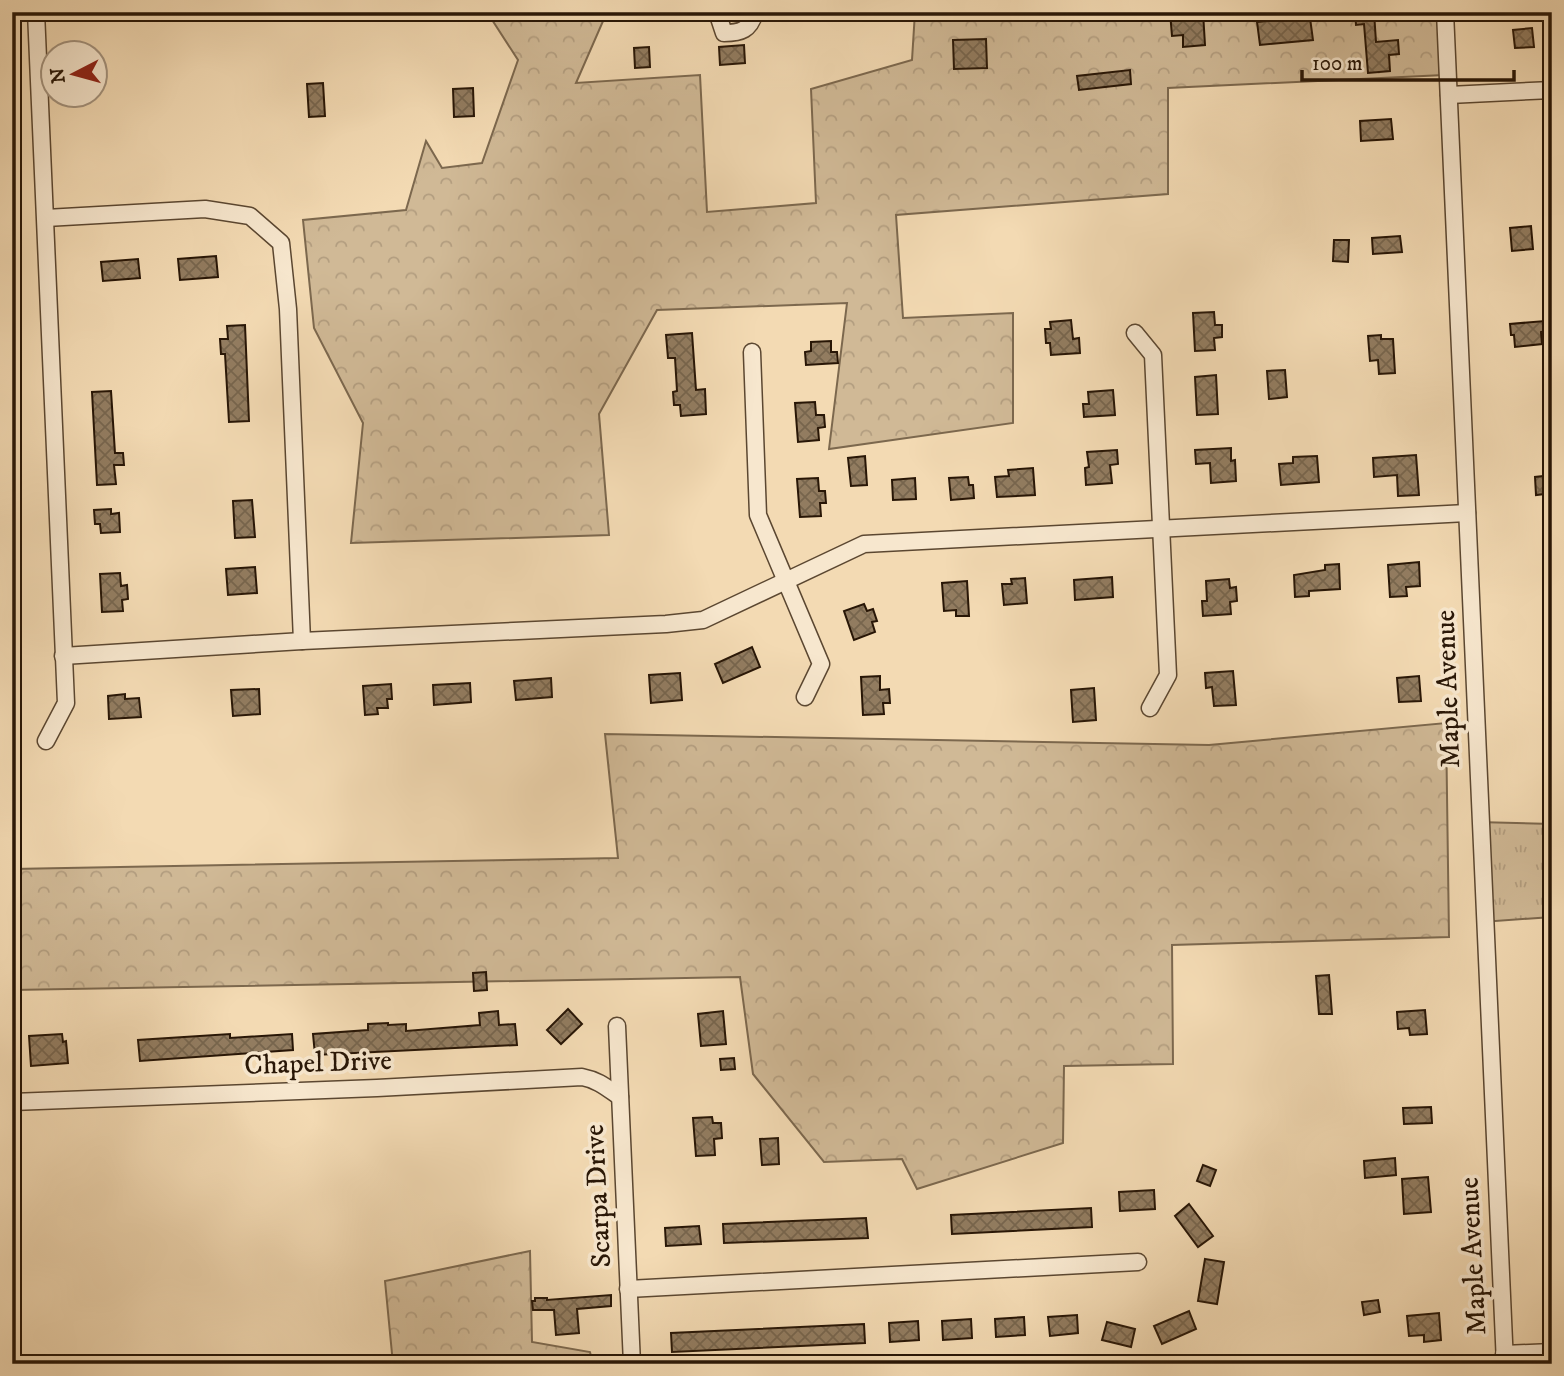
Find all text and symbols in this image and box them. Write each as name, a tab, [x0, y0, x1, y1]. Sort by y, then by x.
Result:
north arrow	[38, 38, 108, 108]
scale bar	[1302, 38, 1513, 82]
text: 100 m	[1312, 51, 1363, 77]
text: N	[46, 66, 71, 85]
street label: Maple Avenue	[1428, 609, 1468, 769]
street label: Chapel Drive	[244, 1043, 392, 1083]
street label: Scarpa Drive	[577, 1124, 619, 1268]
street label: Maple Avenue	[1451, 1176, 1495, 1336]

